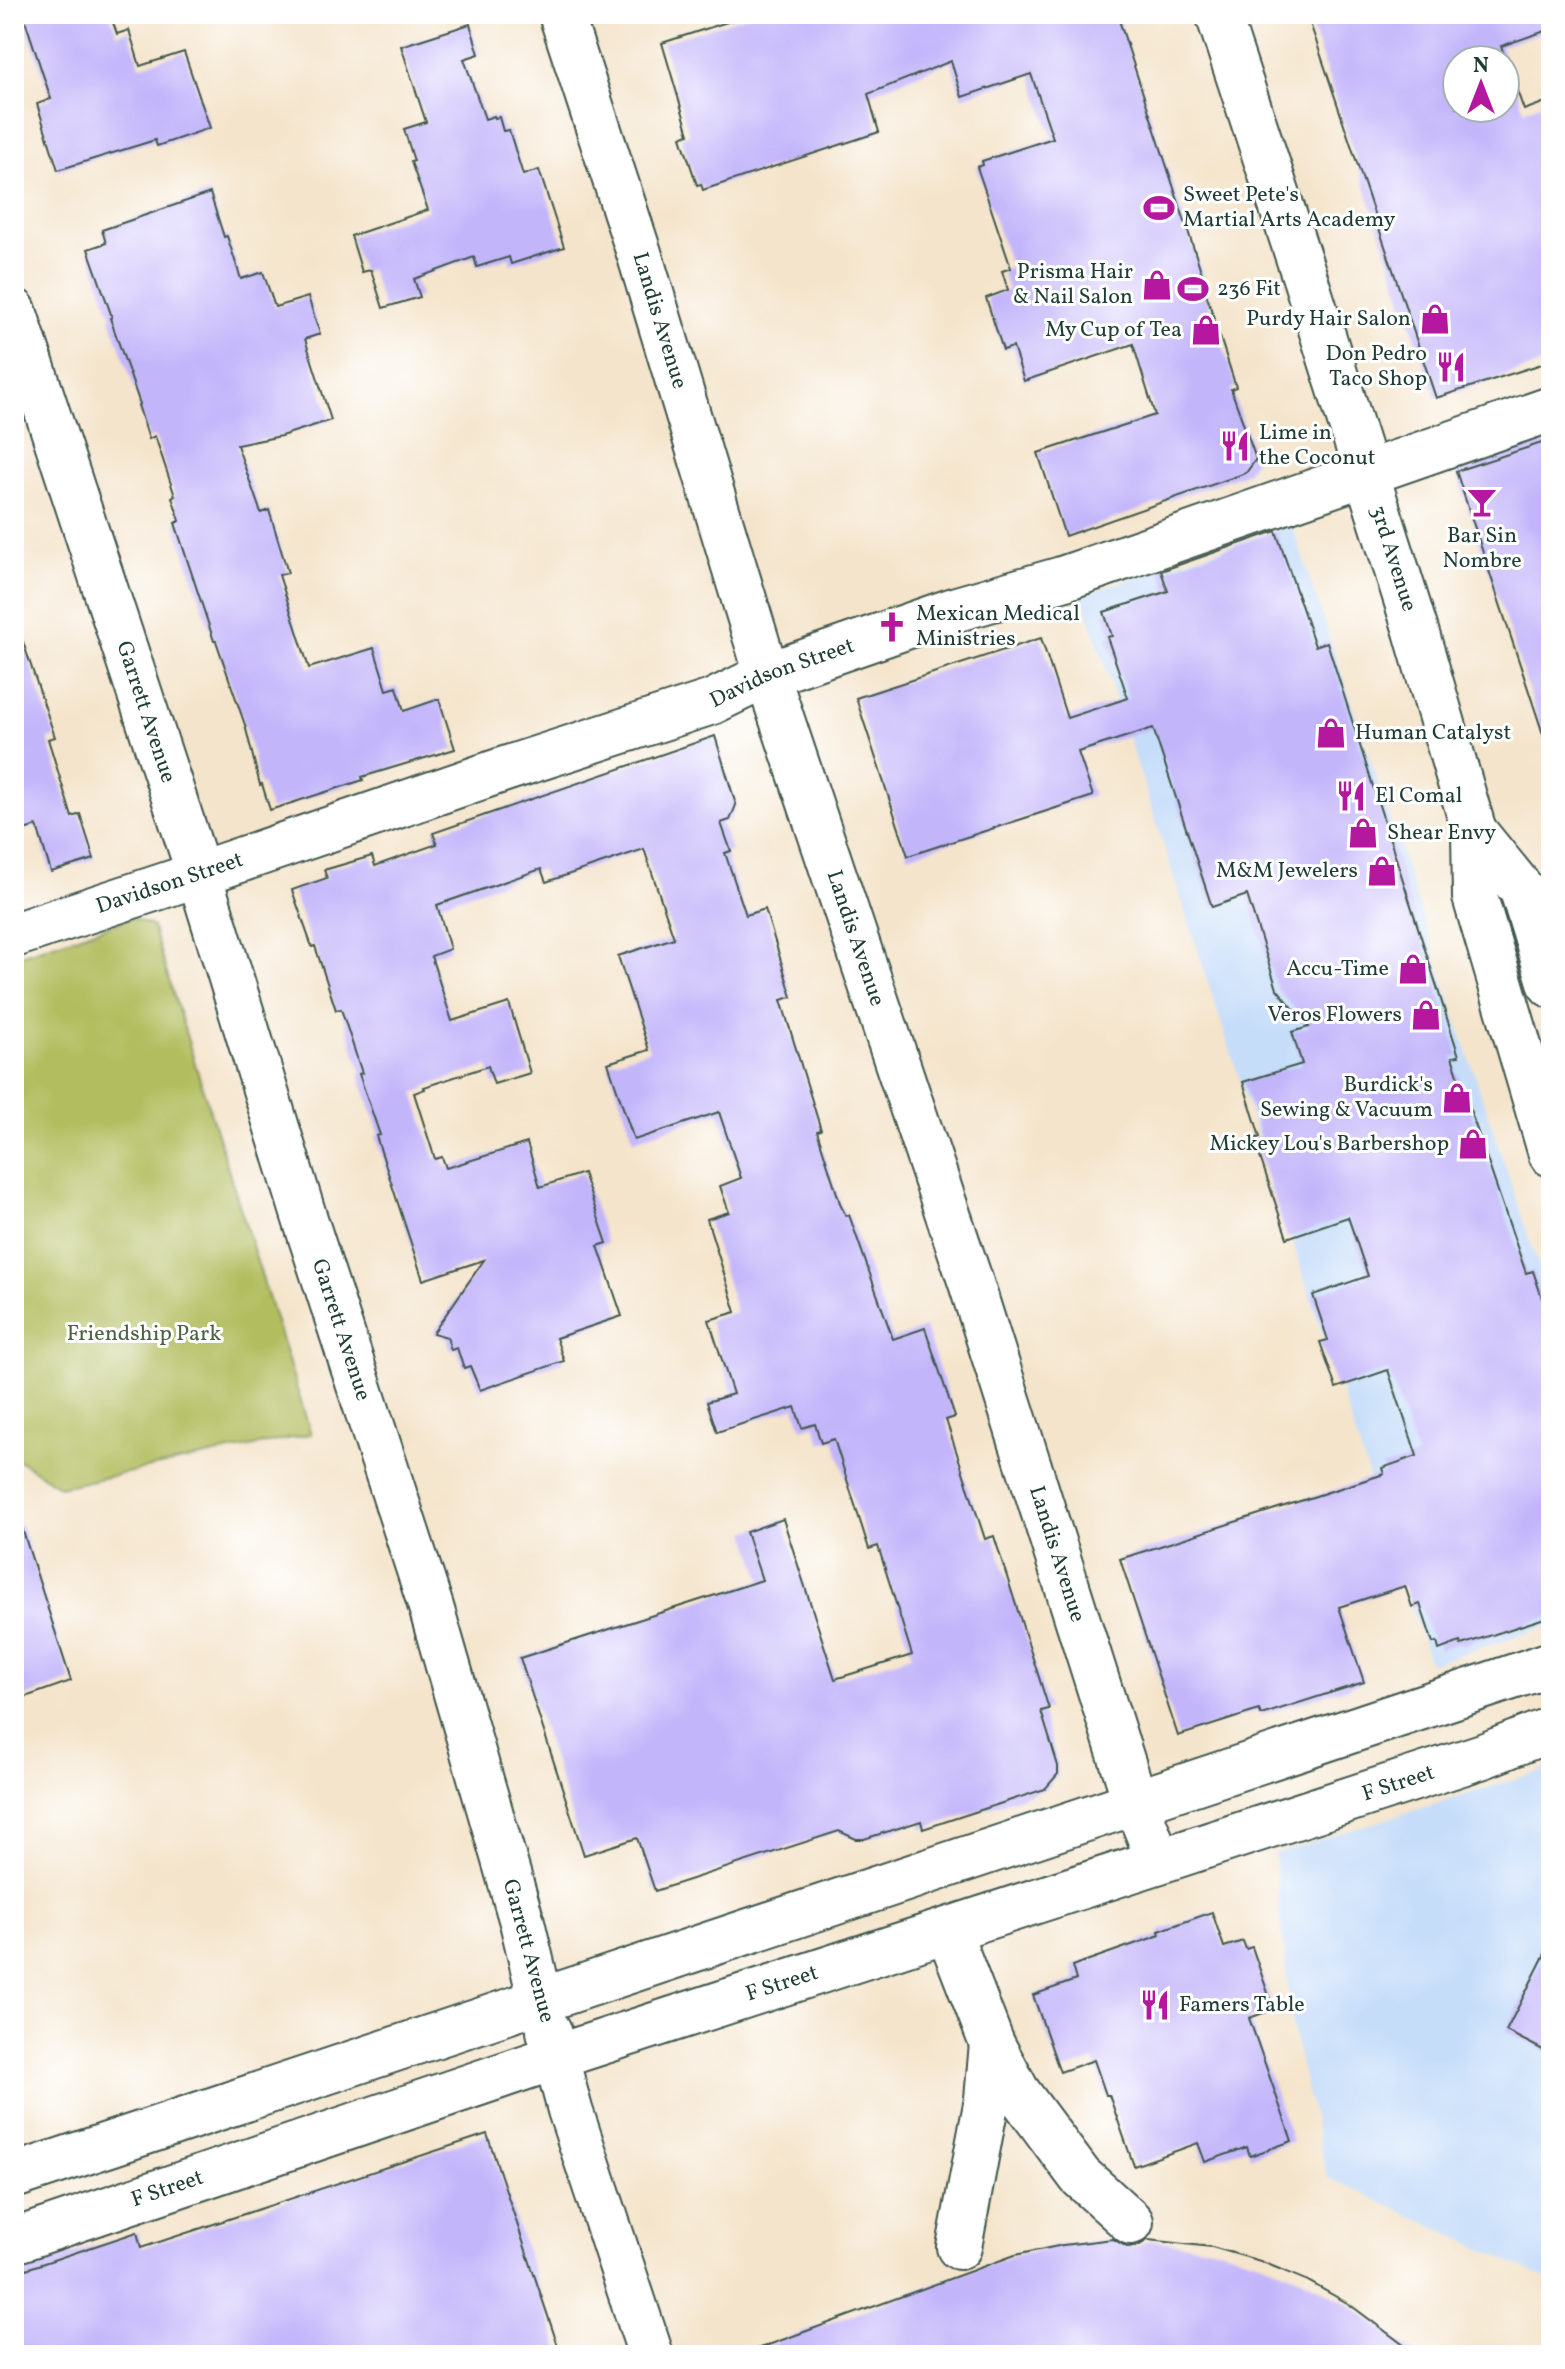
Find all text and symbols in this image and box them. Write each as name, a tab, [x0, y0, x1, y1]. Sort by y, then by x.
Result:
north arrow	[1441, 44, 1521, 124]
text: N	[1473, 51, 1489, 82]
place label: Sweet Pete's Martial Arts Academy	[1183, 180, 1395, 236]
sports icon: Sweet Pete's Martial Arts Academy	[1142, 191, 1176, 225]
street label: Landis Avenue	[624, 248, 695, 393]
place label: Prisma Hair & Nail Salon	[1013, 257, 1133, 313]
shop icon: Prisma Hair & Nail Salon	[1140, 268, 1174, 302]
sports icon: 236 Fit	[1176, 272, 1210, 306]
place label: 236 Fit	[1217, 274, 1281, 305]
shop icon: Purdy Hair Salon	[1418, 302, 1452, 336]
place label: Purdy Hair Salon	[1246, 304, 1411, 335]
shop icon: My Cup of Tea	[1189, 313, 1223, 347]
place label: My Cup of Tea	[1045, 315, 1182, 346]
place label: Don Pedro Taco Shop	[1326, 339, 1427, 395]
restaurant icon: Don Pedro Taco Shop	[1434, 350, 1468, 384]
place label: Lime in the Coconut	[1259, 418, 1376, 474]
restaurant icon: Lime in the Coconut	[1218, 429, 1252, 463]
bar icon: Bar Sin Nombre	[1465, 485, 1499, 519]
street label: 3rd Avenue	[1362, 502, 1424, 615]
place label: Bar Sin Nombre	[1442, 521, 1522, 577]
place label: Mexican Medical Ministries	[916, 599, 1080, 655]
church icon: Mexican Medical Ministries	[875, 610, 909, 644]
street label: Davidson Street	[705, 630, 859, 716]
street label: Garrett Avenue	[108, 637, 184, 787]
shop icon: Human Catalyst	[1314, 716, 1348, 750]
place label: Human Catalyst	[1355, 718, 1512, 749]
restaurant icon: El Comal	[1334, 779, 1368, 813]
place label: El Comal	[1375, 781, 1462, 812]
shop icon: Shear Envy	[1346, 816, 1380, 850]
place label: Shear Envy	[1387, 818, 1496, 849]
street label: Davidson Street	[92, 844, 248, 922]
shop icon: M&M Jewelers	[1365, 854, 1399, 888]
place label: M&M Jewelers	[1216, 856, 1358, 887]
street label: Landis Avenue	[818, 866, 892, 1010]
shop icon: Accu-Time	[1396, 952, 1430, 986]
place label: Accu-Time	[1286, 954, 1389, 985]
shop icon: Veros Flowers	[1409, 998, 1443, 1032]
place label: Veros Flowers	[1268, 1000, 1402, 1031]
place label: Burdick's Sewing & Vacuum	[1260, 1070, 1433, 1126]
shop icon: Burdick's Sewing & Vacuum	[1440, 1081, 1474, 1115]
shop icon: Mickey Lou's Barbershop	[1456, 1127, 1490, 1161]
place label: Mickey Lou's Barbershop	[1209, 1129, 1449, 1160]
street label: Garrett Avenue	[303, 1255, 378, 1405]
park label: Friendship Park	[67, 1319, 221, 1350]
street label: Landis Avenue	[1021, 1482, 1093, 1626]
street label: F Street	[1358, 1757, 1439, 1810]
street label: Garrett Avenue	[494, 1876, 562, 2026]
street label: F Street	[742, 1957, 822, 2010]
restaurant icon: Famers Table	[1138, 1988, 1172, 2022]
place label: Famers Table	[1179, 1990, 1305, 2021]
street label: F Street	[127, 2162, 208, 2216]

